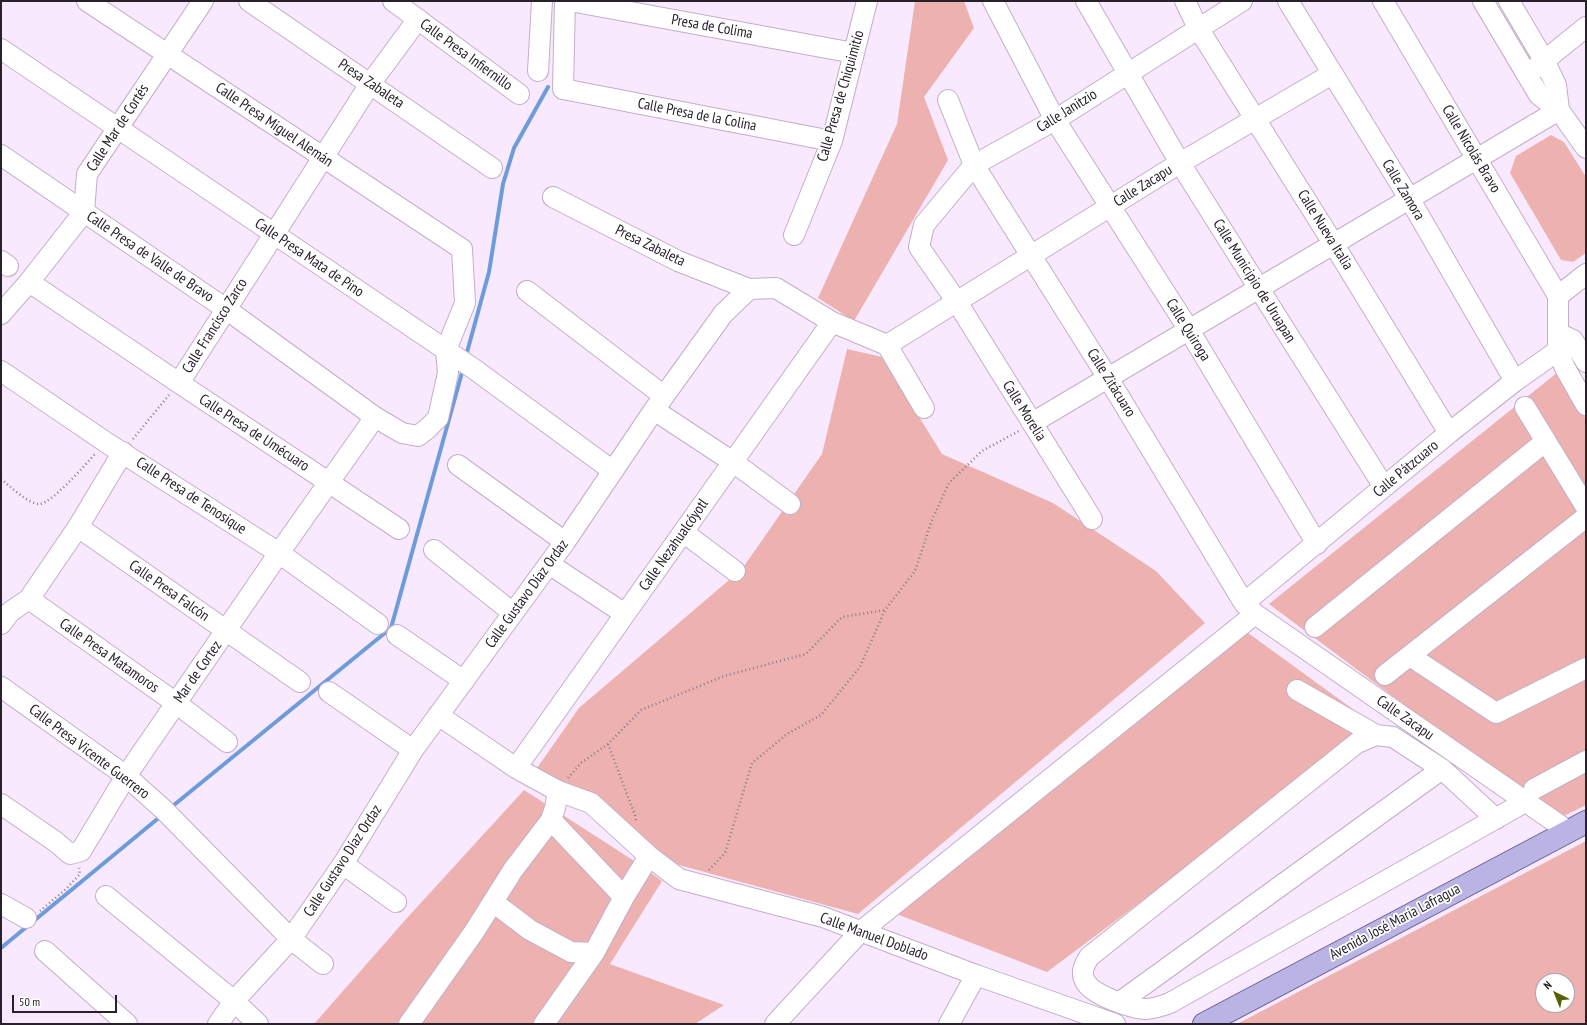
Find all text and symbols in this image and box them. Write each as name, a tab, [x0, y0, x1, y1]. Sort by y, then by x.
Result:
street label: Presa de Colima	[670, 11, 754, 43]
street label: Calle Presa Infiernillo	[416, 15, 516, 95]
street label: Calle Presa de Chiquimitío	[814, 28, 868, 164]
street label: Presa Zabaleta	[335, 55, 407, 113]
street label: Calle Presa Miguel Alemán	[212, 79, 336, 171]
street label: Calle Mar de Cortés	[83, 81, 153, 175]
street label: Calle Janitzio	[1034, 85, 1100, 137]
street label: Calle Presa de la Colina	[636, 95, 758, 135]
street label: Calle Nicolás Bravo	[1438, 102, 1504, 196]
street label: Calle Zamora	[1378, 156, 1428, 224]
street label: Calle Zacapu	[1110, 161, 1176, 211]
street label: Calle Nueva Italia	[1293, 187, 1357, 273]
street label: Calle Presa de Valle de Bravo	[83, 208, 217, 306]
street label: Calle Presa Mata de Pino	[251, 215, 367, 301]
street label: Calle Municipio de Uruapan	[1209, 216, 1299, 346]
street label: Presa Zabaleta	[612, 221, 688, 271]
street label: Calle Francisco Zarco	[179, 275, 251, 377]
street label: Calle Quiroga	[1162, 296, 1214, 364]
street label: Calle Zitácuaro	[1083, 345, 1139, 421]
street label: Calle Morelia	[998, 377, 1050, 445]
street label: Calle Presa de Umécuaro	[195, 391, 313, 475]
street label: Calle Pátzcuaro	[1370, 437, 1442, 501]
street label: Calle Presa de Tenosique	[133, 454, 249, 538]
street label: Calle Nezahualcóyotl	[636, 495, 712, 595]
street label: Calle Gustavo Díaz Ordaz	[482, 536, 572, 652]
street label: Calle Presa Falcón	[125, 557, 213, 625]
street label: Calle Presa Matamoros	[56, 615, 162, 697]
street label: Mar de Cortez	[170, 638, 226, 706]
street label: Calle Zacapu	[1373, 692, 1437, 744]
street label: Calle Presa Vicente Guerrero	[25, 701, 153, 803]
street label: Calle Gustavo Díaz Ordaz	[300, 802, 386, 920]
street label: Avenida José María Lafragua	[1326, 880, 1464, 964]
street label: Calle Manuel Doblado	[817, 909, 931, 965]
north arrow	[1535, 973, 1575, 1013]
text: N	[1541, 978, 1554, 992]
scale bar	[14, 987, 119, 1013]
text: 50 m	[19, 994, 40, 1009]

